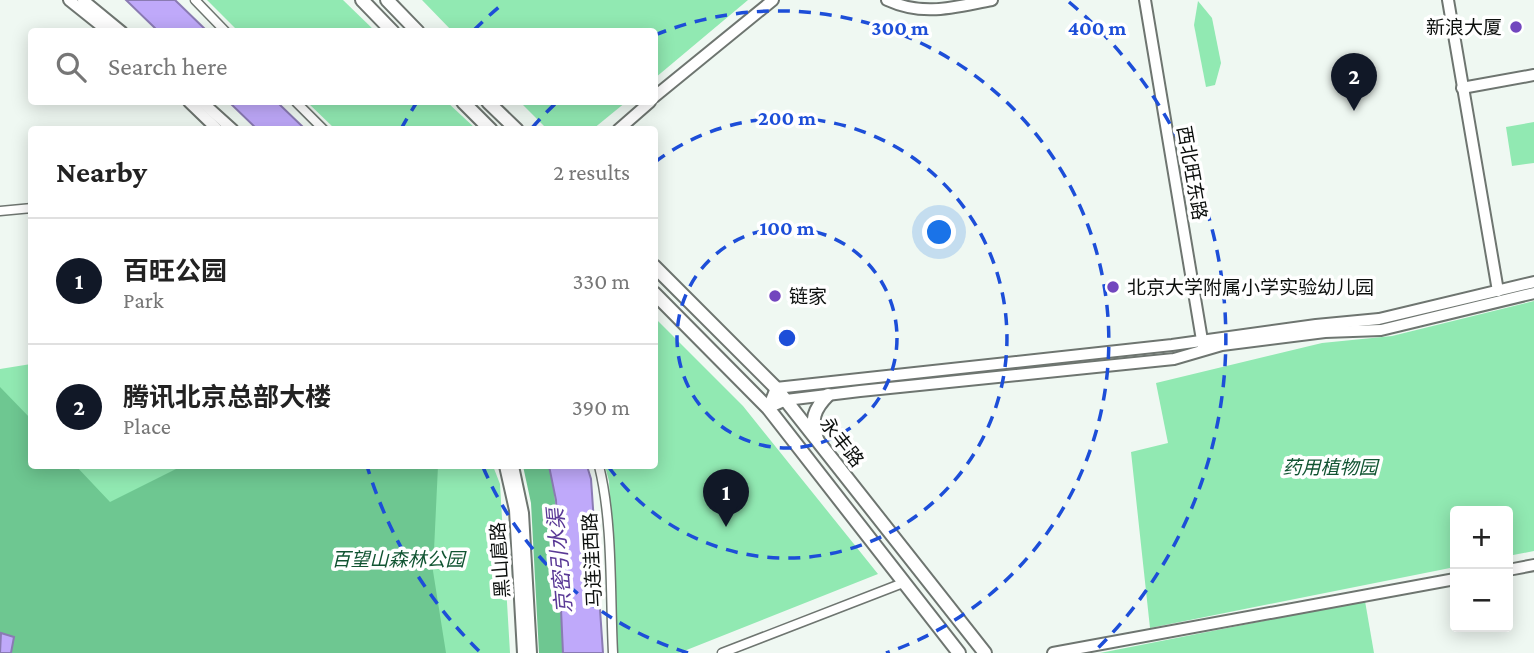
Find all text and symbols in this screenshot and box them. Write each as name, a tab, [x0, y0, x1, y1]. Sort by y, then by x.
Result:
text: 300 m	[871, 16, 929, 40]
text: 400 m	[1068, 16, 1127, 40]
place label: 新浪大厦	[1426, 17, 1502, 38]
marker: 新浪大厦	[1508, 19, 1524, 35]
search box	[28, 28, 658, 105]
icon: search	[52, 48, 90, 86]
text: Search here	[108, 52, 227, 81]
pin: 2	[1331, 53, 1377, 111]
text: 200 m	[758, 106, 816, 130]
street label: 西北旺东路	[1173, 124, 1211, 222]
text: Nearby	[56, 155, 147, 188]
text: 2 results	[553, 159, 630, 185]
your location	[922, 215, 956, 249]
text: 100 m	[759, 216, 815, 240]
text: 百旺公园	[123, 257, 227, 286]
text: 1	[75, 268, 83, 294]
text: 330 m	[572, 268, 630, 294]
place label: 北京大学附属小学实验幼儿园	[1127, 277, 1374, 298]
marker: 北京大学附属小学实验幼儿园	[1105, 279, 1121, 295]
place label: 链家	[789, 286, 827, 307]
text: Park	[123, 287, 164, 313]
marker: 链家	[767, 288, 783, 304]
centre of rings	[775, 326, 799, 350]
text: 腾讯北京总部大楼	[123, 383, 331, 412]
text: 2	[73, 394, 85, 420]
text: 390 m	[572, 394, 630, 420]
text: Place	[123, 413, 171, 439]
street label: 永丰路	[816, 413, 868, 471]
park label: 药用植物园	[1282, 457, 1380, 478]
pin: 1	[703, 469, 749, 527]
water label: 京密引水渠	[543, 505, 577, 614]
map controls	[1450, 506, 1513, 632]
button: +	[1450, 506, 1513, 569]
street label: 马连洼西路	[579, 512, 605, 608]
street label: 黑山扈路	[487, 521, 513, 599]
park label: 百望山森林公园	[331, 549, 467, 570]
button: −	[1450, 569, 1513, 632]

